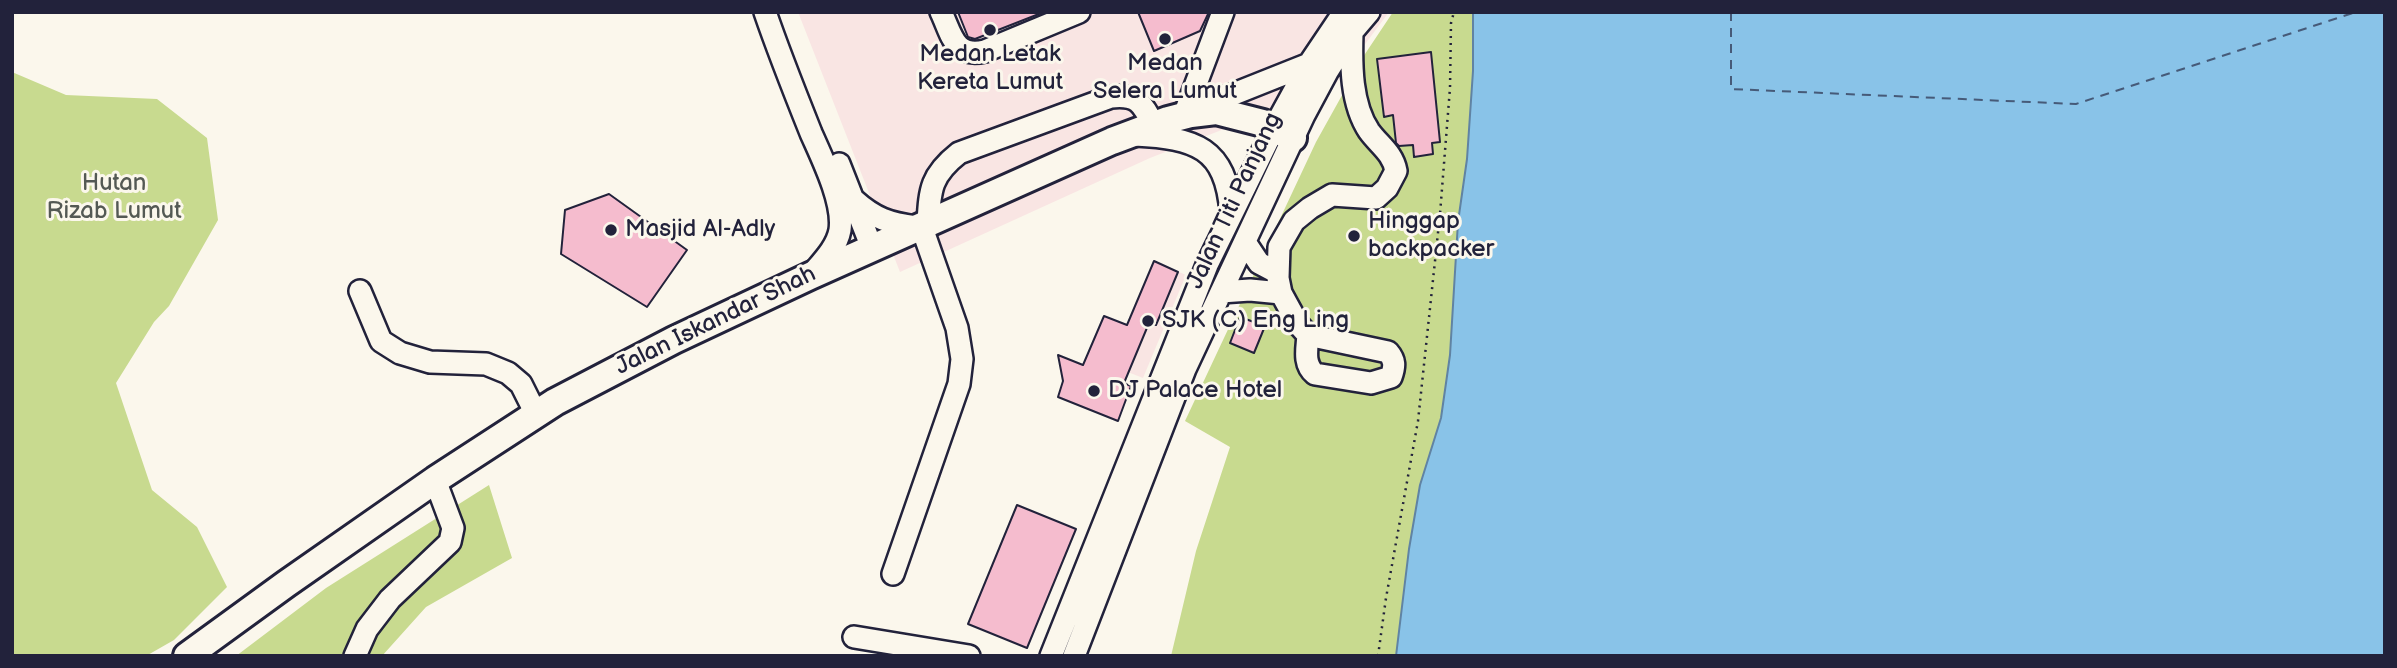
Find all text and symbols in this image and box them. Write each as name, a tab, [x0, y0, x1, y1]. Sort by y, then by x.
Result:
marker: Medan Letak Kereta Lumut	[982, 22, 998, 38]
marker: Medan Selera Lumut	[1157, 31, 1173, 47]
place label: Medan Letak Kereta Lumut	[917, 41, 1063, 97]
place label: Medan Selera Lumut	[1093, 50, 1237, 106]
street label: Jalan Titi Panjang	[1182, 108, 1288, 294]
park label: Hutan Rizab Lumut	[46, 170, 182, 226]
place label: Hinggap backpacker	[1368, 208, 1494, 264]
place label: Masjid Al-Adly	[625, 216, 775, 244]
marker: Masjid Al-Adly	[603, 222, 619, 238]
marker: Hinggap backpacker	[1346, 228, 1362, 244]
street label: Jalan Iskandar Shah	[611, 260, 821, 382]
place label: SJK (C) Eng Ling	[1162, 307, 1349, 335]
marker: SJK (C) Eng Ling	[1140, 313, 1156, 329]
place label: DJ Palace Hotel	[1108, 377, 1282, 405]
marker: DJ Palace Hotel	[1086, 383, 1102, 399]

